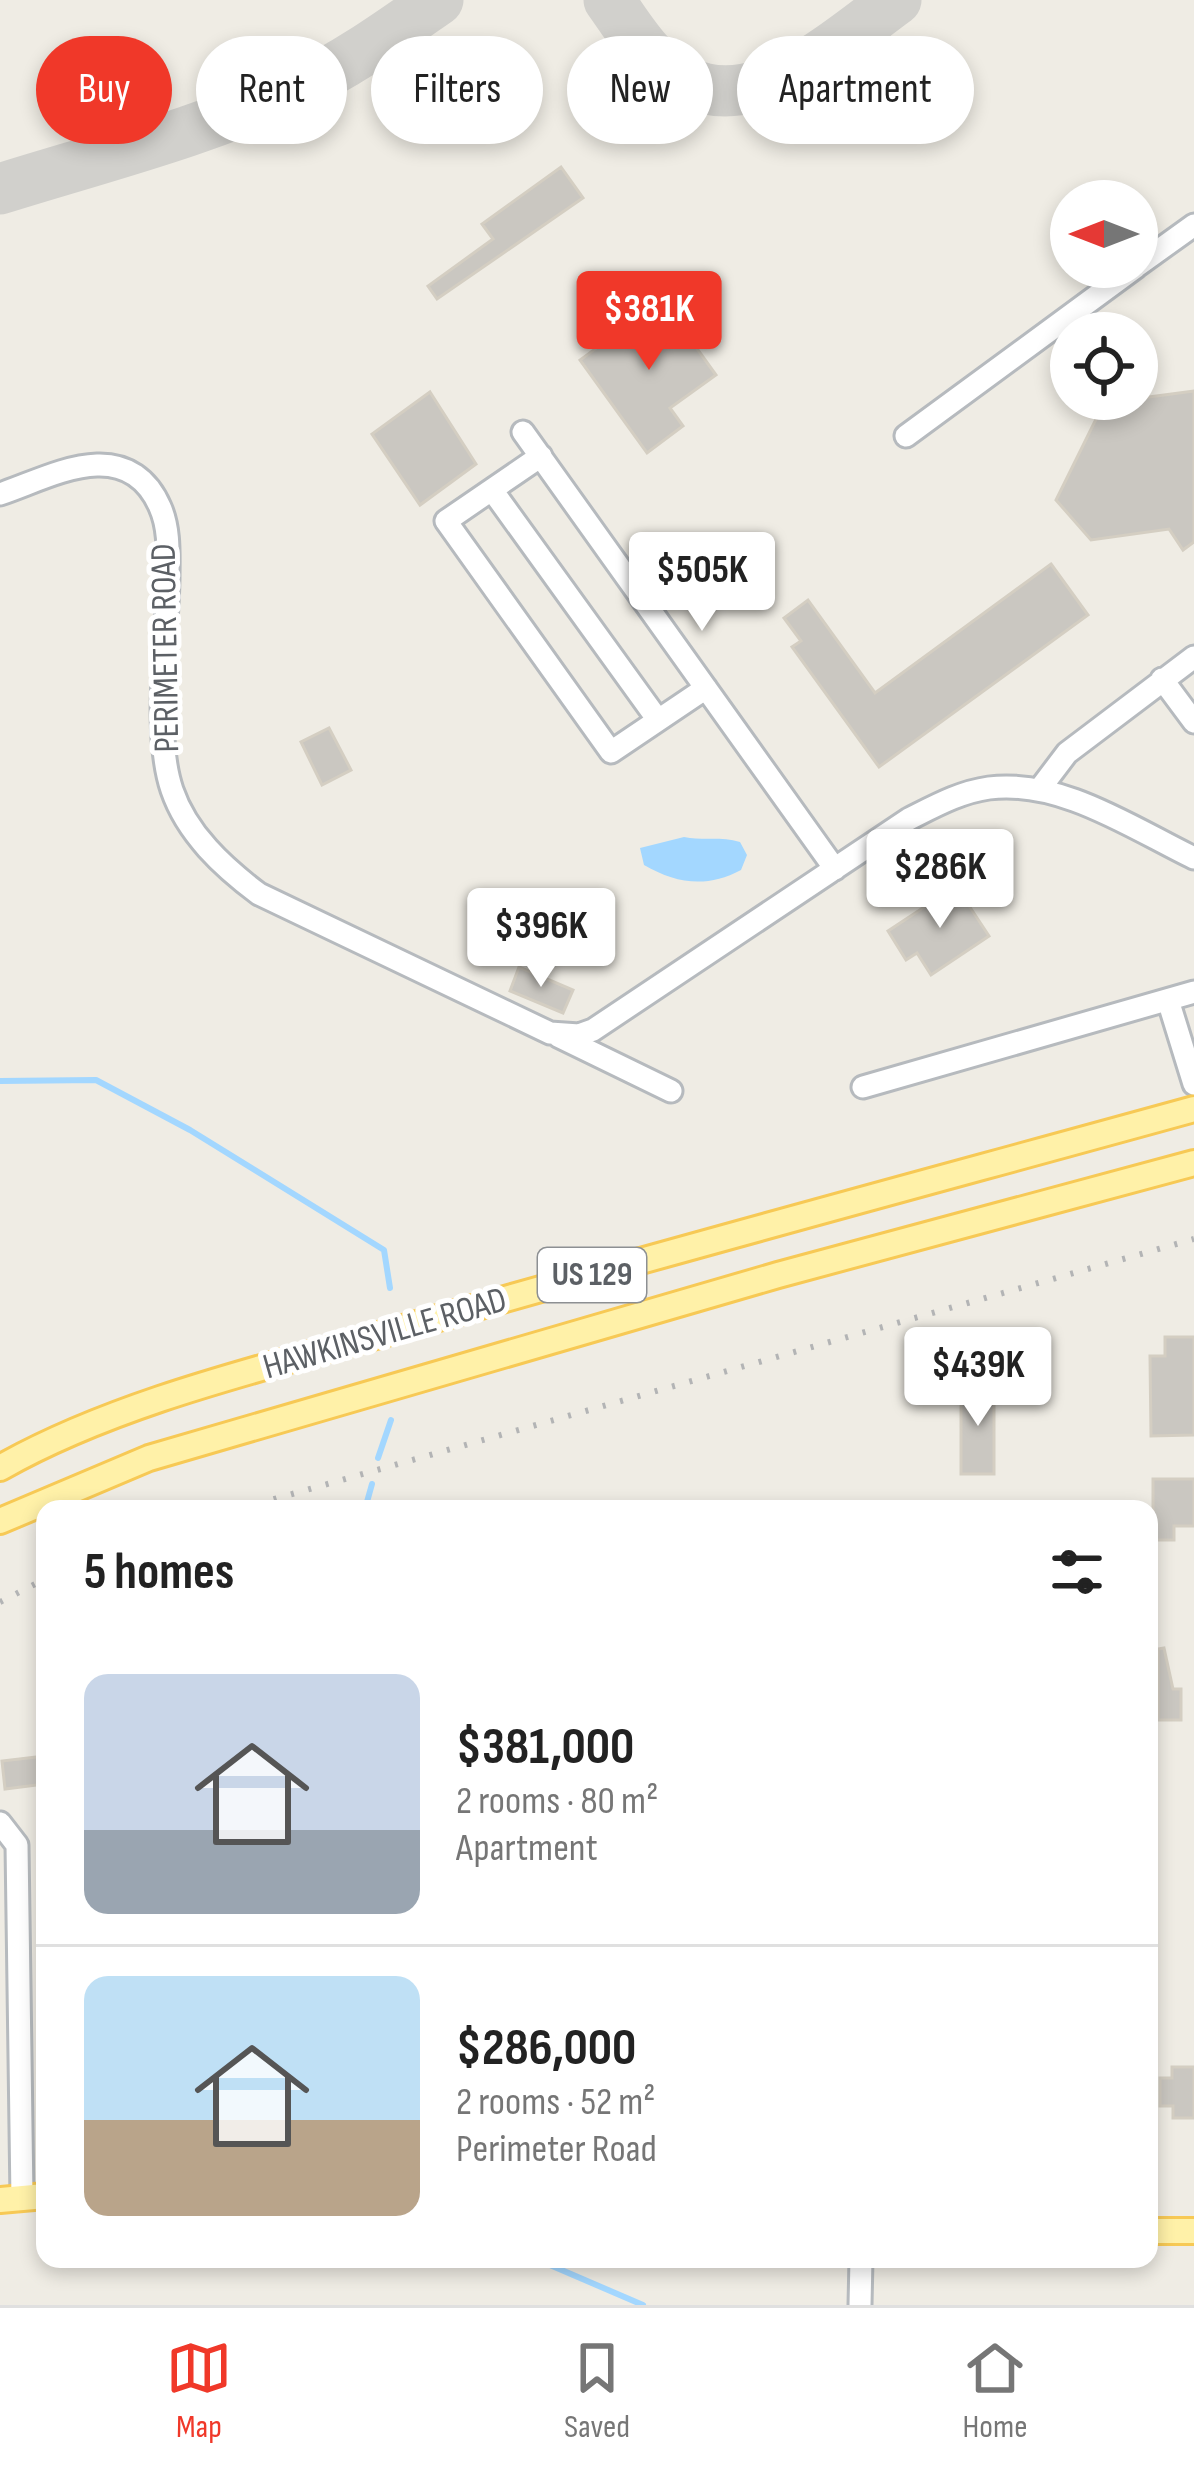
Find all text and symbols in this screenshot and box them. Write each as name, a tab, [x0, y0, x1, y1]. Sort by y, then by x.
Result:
chip: Buy	[36, 36, 172, 144]
chip: Rent	[196, 36, 347, 144]
chip: Filters	[371, 36, 543, 144]
chip: New	[567, 36, 713, 144]
chip: Apartment	[737, 36, 974, 144]
north arrow	[1050, 180, 1158, 288]
map controls	[1050, 180, 1158, 420]
pin: $381K	[565, 271, 733, 373]
text: $381K	[604, 286, 694, 333]
button: locate	[1050, 312, 1158, 420]
pin: $505K	[618, 532, 786, 634]
street label: PERIMETER ROAD	[143, 543, 189, 753]
text: $505K	[656, 547, 748, 594]
pin: $286K	[856, 829, 1024, 931]
text: $286K	[893, 844, 987, 891]
pin: $396K	[457, 888, 625, 990]
text: $396K	[494, 903, 588, 950]
road number: US 129	[538, 1248, 646, 1302]
street label: HAWKINSVILLE ROAD	[258, 1279, 512, 1389]
pin: $439K	[894, 1327, 1062, 1429]
text: $439K	[931, 1342, 1025, 1389]
icon: filters	[1044, 1539, 1110, 1605]
text: 5 homes	[84, 1542, 234, 1603]
text: $381,000	[456, 1717, 634, 1778]
icon: home	[180, 1722, 324, 1866]
text: 2 rooms · 80 m²	[456, 1778, 658, 1825]
text: Apartment	[456, 1825, 598, 1872]
text: $286,000	[456, 2018, 636, 2079]
icon: home	[180, 2024, 324, 2168]
text: 2 rooms · 52 m²	[456, 2079, 656, 2126]
text: Perimeter Road	[456, 2126, 657, 2173]
tab: Map	[166, 2335, 232, 2447]
tab: Saved	[564, 2335, 630, 2447]
tab: Home	[962, 2335, 1028, 2447]

